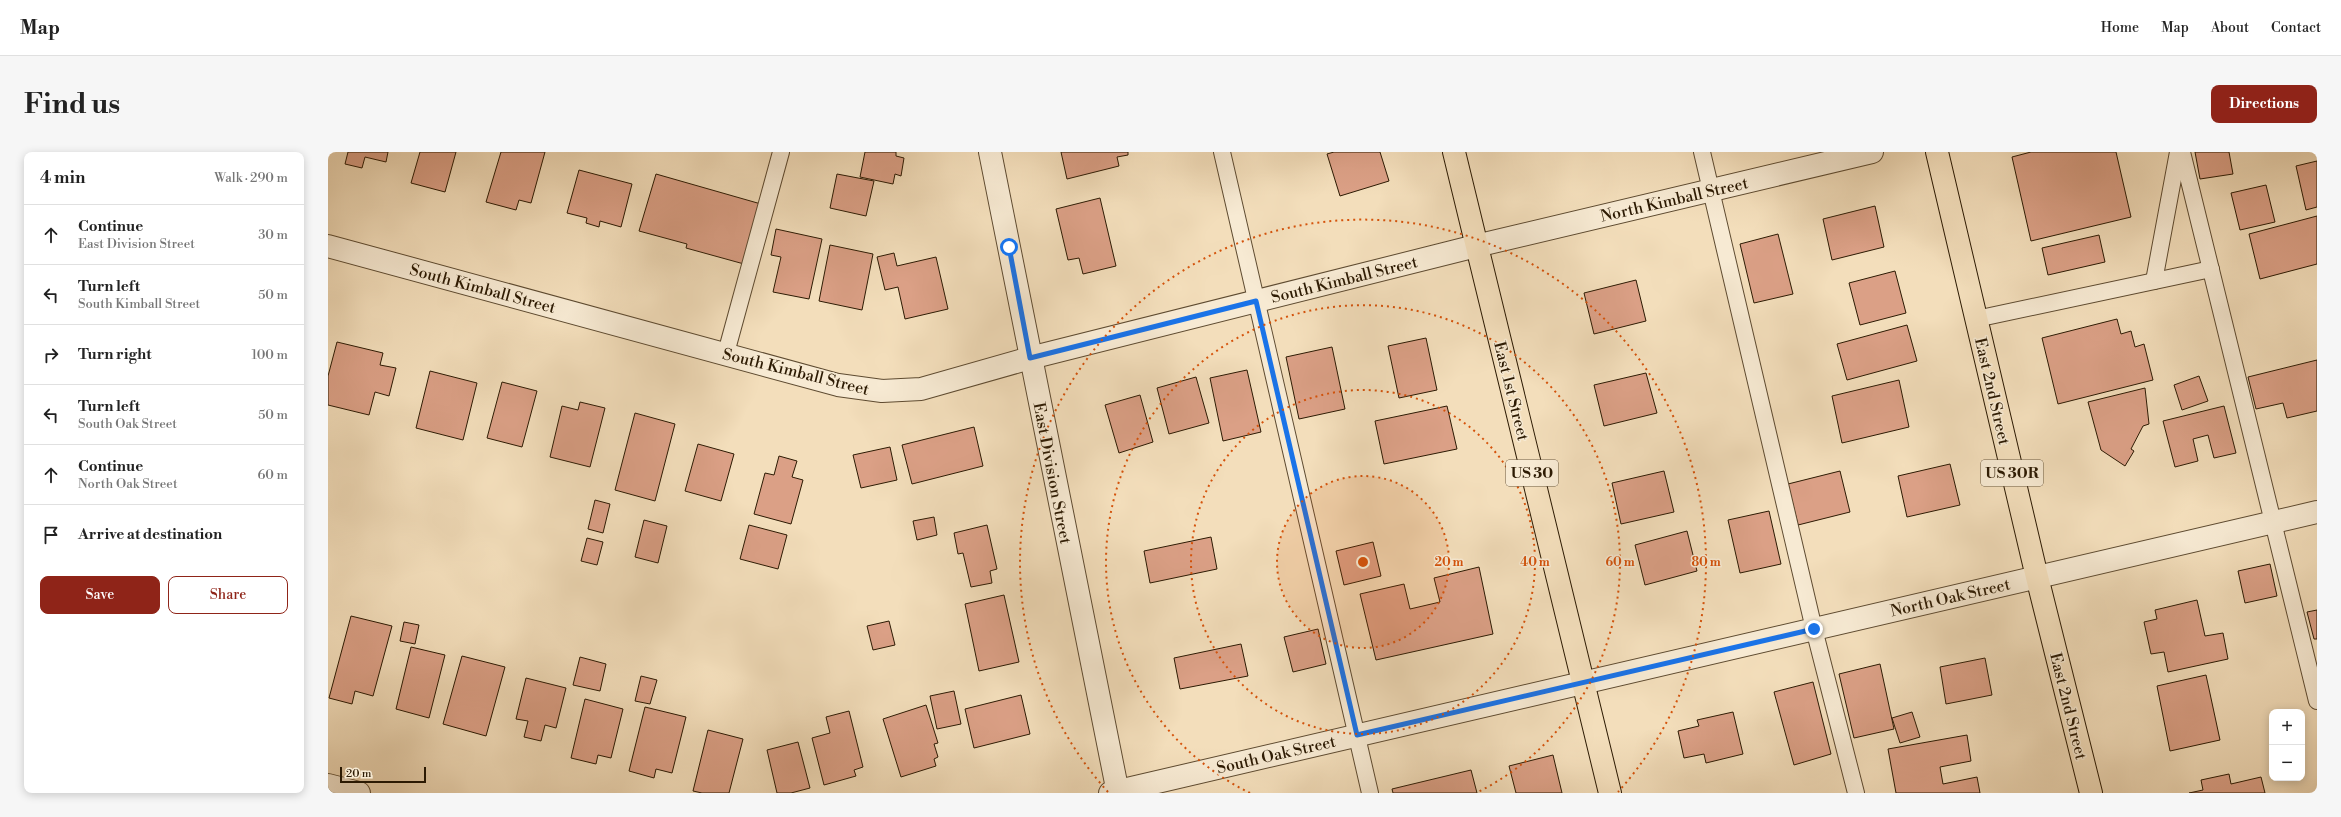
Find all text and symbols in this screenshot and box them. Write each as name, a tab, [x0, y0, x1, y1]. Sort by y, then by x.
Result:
text: Map	[20, 16, 60, 40]
text: Home	[2101, 19, 2139, 37]
text: Map	[2161, 19, 2189, 37]
text: About	[2211, 19, 2249, 37]
text: Contact	[2271, 19, 2321, 37]
button: Directions	[2211, 85, 2317, 123]
text: Find us	[24, 87, 120, 122]
text: 4 min	[40, 167, 85, 189]
text: Walk · 290 m	[214, 170, 288, 186]
street label: North Kimball Street	[1598, 173, 1750, 227]
text: Continue	[78, 217, 143, 236]
icon: ahead	[40, 224, 62, 246]
text: 30 m	[258, 227, 288, 243]
text: East Division Street	[78, 236, 195, 252]
route start	[1000, 238, 1018, 256]
street label: South Kimball Street	[1269, 252, 1420, 308]
street label: South Kimball Street	[408, 260, 558, 318]
text: Turn left	[78, 277, 140, 296]
icon: left	[40, 284, 62, 306]
text: 50 m	[258, 287, 288, 303]
text: South Kimball Street	[78, 296, 200, 312]
street label: East 2nd Street	[1970, 336, 2014, 447]
street label: East 1st Street	[1489, 339, 1533, 443]
icon: right	[40, 344, 62, 366]
street label: South Kimball Street	[720, 344, 871, 400]
text: Turn right	[78, 345, 152, 364]
text: 100 m	[252, 347, 288, 363]
text: Turn left	[78, 397, 140, 416]
street label: East Division Street	[1028, 401, 1076, 546]
icon: left	[40, 404, 62, 426]
text: 50 m	[258, 407, 288, 423]
text: South Oak Street	[78, 416, 177, 432]
text: Continue	[78, 457, 143, 476]
road number: US 30	[1506, 460, 1558, 486]
road number: US 30R	[1981, 460, 2043, 486]
icon: ahead	[40, 464, 62, 486]
text: 60 m	[257, 467, 288, 483]
text: North Oak Street	[78, 476, 178, 492]
icon: arrive	[40, 524, 62, 546]
text: Arrive at destination	[78, 525, 222, 544]
centre of rings	[1356, 555, 1370, 569]
text: 20 m	[1434, 555, 1464, 570]
text: 40 m	[1520, 555, 1550, 570]
text: 60 m	[1605, 555, 1635, 570]
text: 80 m	[1691, 555, 1721, 570]
street label: North Oak Street	[1888, 574, 2012, 621]
button: Save	[40, 576, 160, 614]
button: Share	[168, 576, 288, 614]
route end	[1805, 620, 1823, 638]
street label: East 2nd Street	[2045, 651, 2091, 762]
map controls	[2269, 709, 2305, 781]
button: +	[2269, 709, 2305, 745]
street label: South Oak Street	[1215, 731, 1338, 778]
button: −	[2269, 745, 2305, 781]
scale bar	[340, 765, 426, 784]
text: 20 m	[346, 767, 371, 781]

